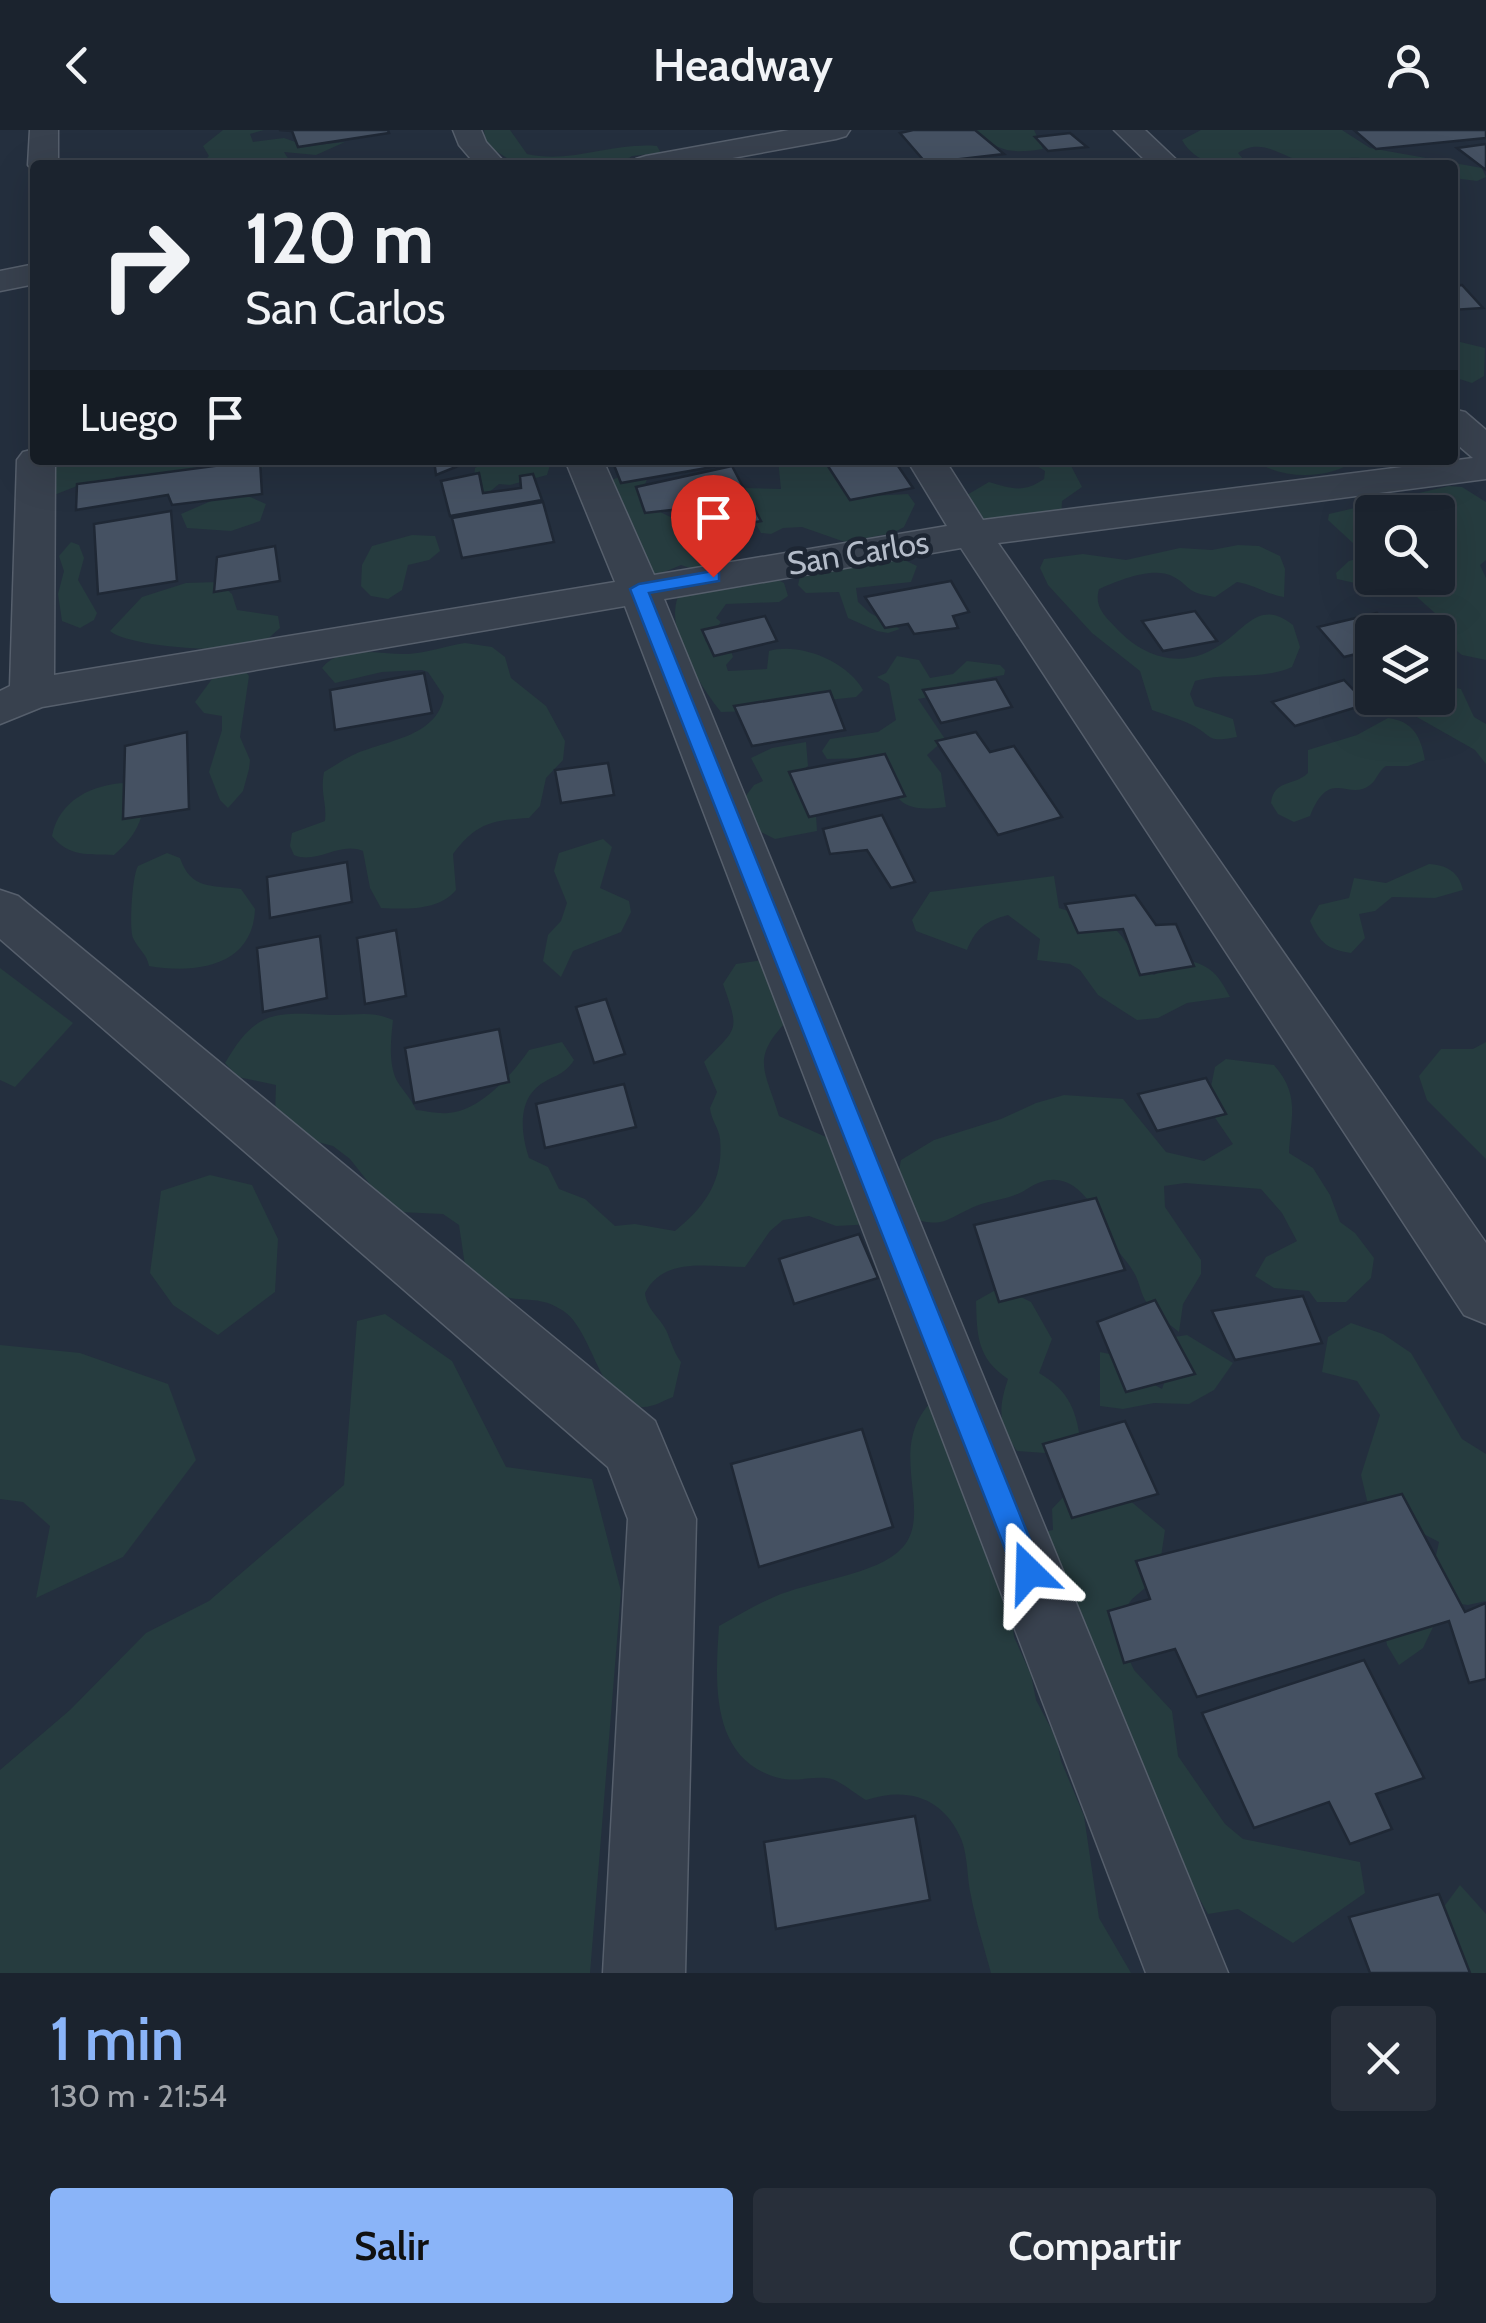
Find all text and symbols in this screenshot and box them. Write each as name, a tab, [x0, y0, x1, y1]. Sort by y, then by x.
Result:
icon: back	[50, 38, 105, 93]
text: Headway	[653, 38, 833, 92]
icon: person	[1381, 38, 1436, 93]
text: 120 m	[245, 195, 434, 281]
icon: right	[80, 200, 210, 330]
text: San Carlos	[245, 281, 445, 335]
icon: arrive	[198, 390, 253, 445]
text: Luego	[80, 394, 178, 441]
pin	[671, 475, 756, 578]
icon: arrive	[686, 490, 741, 545]
map controls	[1355, 495, 1455, 715]
button: search	[1355, 495, 1455, 595]
street label: San Carlos	[784, 522, 931, 583]
button: layers	[1355, 615, 1455, 715]
position arrow	[977, 1520, 1081, 1624]
text: 1 min	[50, 2002, 184, 2075]
button: close	[1331, 2006, 1436, 2111]
text: 130 m · 21:54	[50, 2076, 227, 2115]
button: Salir	[50, 2188, 733, 2303]
button: Compartir	[753, 2188, 1436, 2303]

